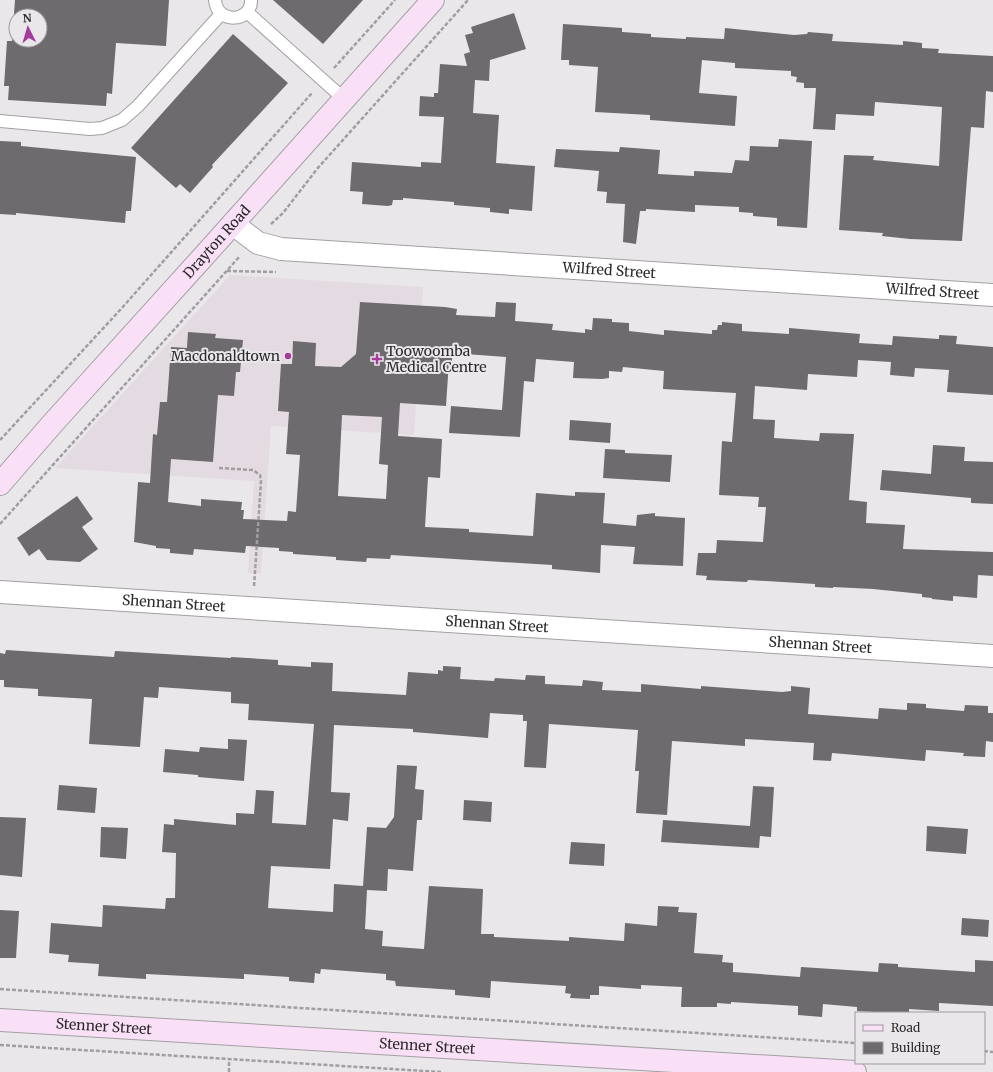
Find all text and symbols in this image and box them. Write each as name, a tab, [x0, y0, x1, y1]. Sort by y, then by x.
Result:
north arrow	[8, 8, 48, 48]
text: N	[22, 11, 32, 25]
street label: Drayton Road	[179, 201, 254, 282]
street label: Wilfred Street	[561, 258, 657, 282]
street label: Wilfred Street	[884, 279, 980, 303]
place label: Toowoomba Medical Centre	[386, 342, 487, 376]
place label: Macdonaldtown	[171, 347, 280, 365]
marker: Macdonaldtown	[283, 351, 293, 361]
marker: Toowoomba Medical Centre	[371, 353, 383, 365]
street label: Shennan Street	[121, 591, 226, 616]
street label: Shennan Street	[445, 612, 550, 636]
street label: Shennan Street	[768, 633, 873, 657]
legend	[855, 1012, 985, 1064]
street label: Stenner Street	[55, 1014, 153, 1038]
text: Road	[891, 1020, 920, 1035]
street label: Stenner Street	[379, 1034, 476, 1058]
text: Building	[891, 1040, 941, 1055]

